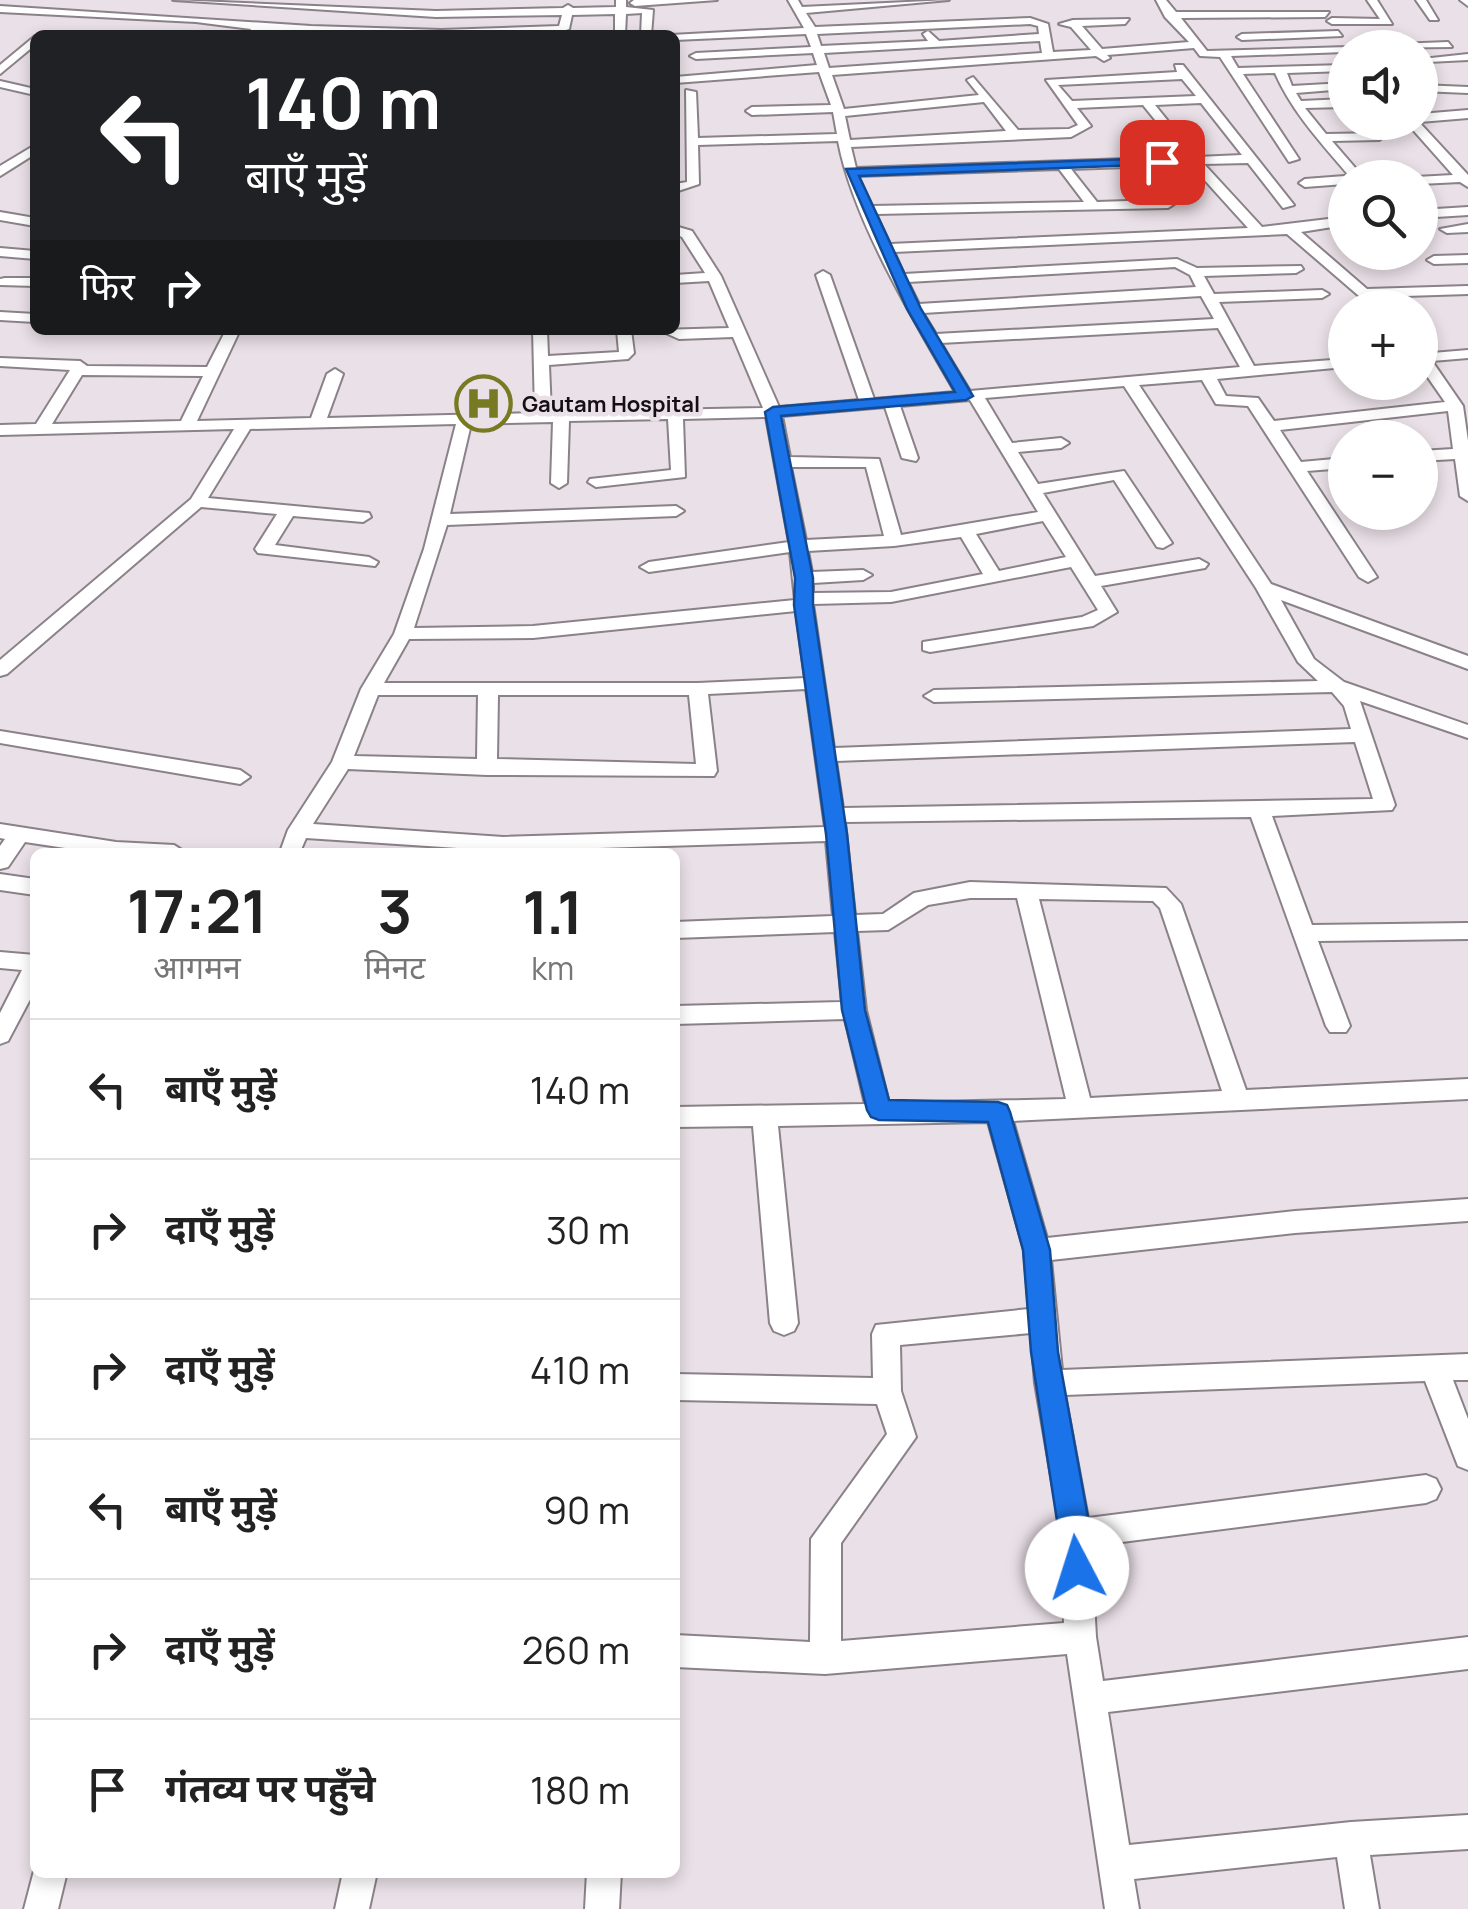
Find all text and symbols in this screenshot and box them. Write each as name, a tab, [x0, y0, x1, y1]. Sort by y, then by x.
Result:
map controls	[1328, 30, 1438, 530]
button: sound	[1328, 30, 1438, 140]
text: 140 m	[245, 54, 441, 150]
icon: left	[80, 70, 210, 200]
pin	[1120, 120, 1205, 205]
icon: arrive	[1135, 135, 1190, 190]
text: बाएँ मुड़ें	[245, 145, 367, 207]
button: search	[1328, 160, 1438, 270]
text: फिर	[80, 259, 135, 311]
icon: right	[155, 260, 210, 315]
button: +	[1328, 290, 1438, 400]
hospital icon: Gautam Hospital	[453, 374, 513, 434]
place label: Gautam Hospital	[522, 389, 700, 419]
button: −	[1328, 420, 1438, 530]
text: 17:21	[127, 869, 268, 951]
text: 3	[377, 869, 412, 951]
text: 1.1	[522, 870, 583, 952]
text: आगमन	[153, 945, 241, 989]
text: मिनट	[364, 945, 425, 989]
text: km	[531, 946, 574, 990]
text: बाएँ मुड़ें	[165, 1061, 277, 1113]
icon: left	[80, 1062, 135, 1117]
text: 140 m	[530, 1063, 630, 1115]
text: दाएँ मुड़ें	[165, 1201, 275, 1253]
icon: right	[80, 1202, 135, 1257]
text: 30 m	[546, 1203, 630, 1255]
text: दाएँ मुड़ें	[165, 1341, 275, 1393]
icon: right	[80, 1342, 135, 1397]
text: 410 m	[530, 1343, 630, 1395]
text: बाएँ मुड़ें	[165, 1481, 277, 1533]
icon: left	[80, 1482, 135, 1537]
text: 90 m	[543, 1483, 630, 1535]
position arrow	[1025, 1516, 1129, 1620]
text: दाएँ मुड़ें	[165, 1621, 275, 1673]
icon: right	[80, 1622, 135, 1677]
text: 260 m	[522, 1623, 630, 1675]
text: गंतव्य पर पहुँचे	[165, 1761, 376, 1813]
icon: arrive	[80, 1762, 135, 1817]
text: 180 m	[530, 1763, 630, 1815]

